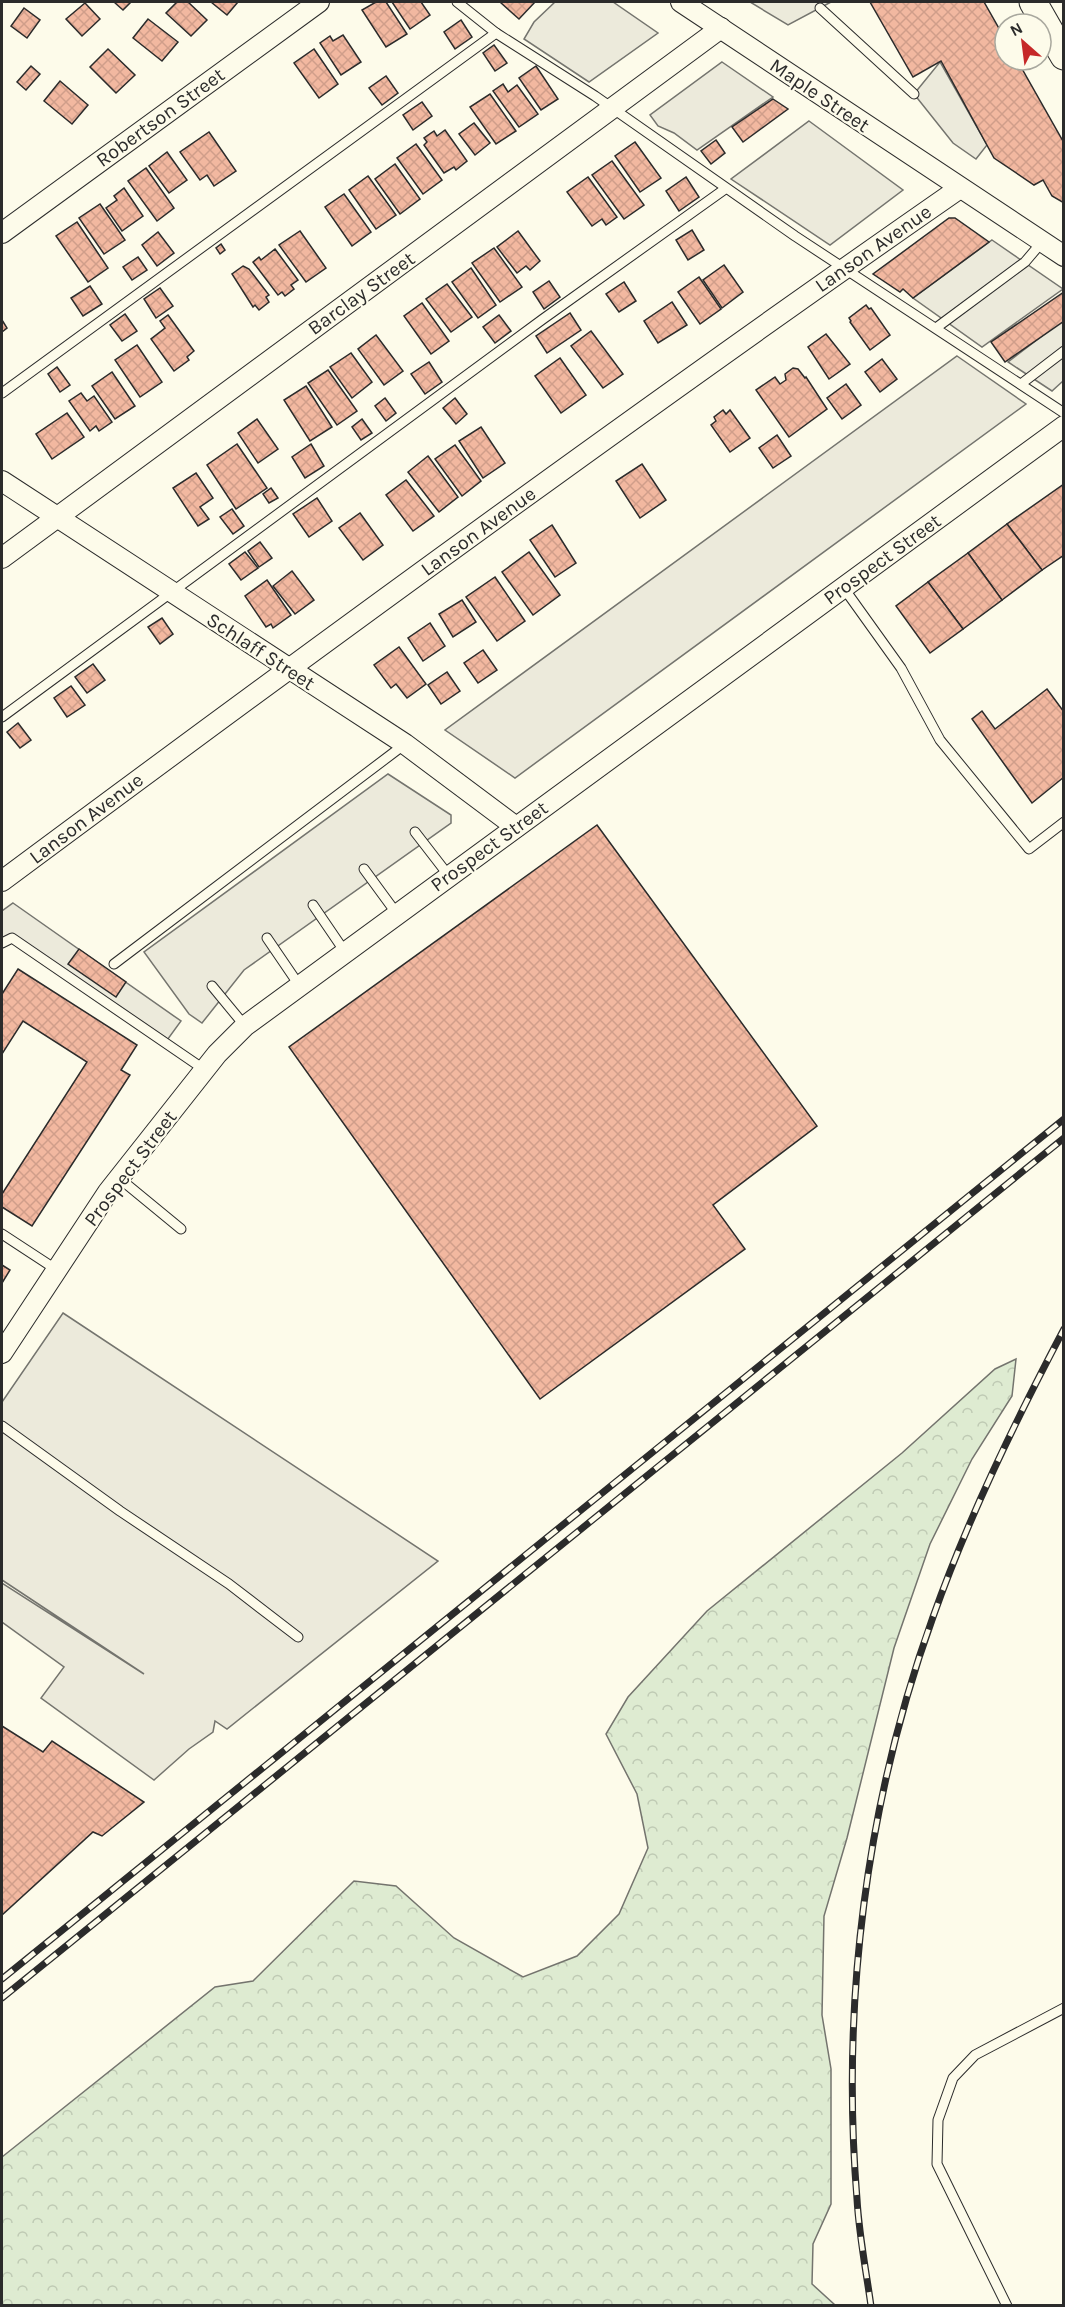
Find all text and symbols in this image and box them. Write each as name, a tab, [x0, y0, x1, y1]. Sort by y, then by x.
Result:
north arrow	[993, 12, 1053, 72]
text: N	[1007, 18, 1026, 40]
street label: Maple Street	[766, 54, 874, 137]
street label: Robertson Street	[92, 63, 229, 172]
street label: Lanson Avenue	[811, 200, 936, 297]
street label: Barclay Street	[303, 247, 420, 340]
street label: Lanson Avenue	[416, 482, 540, 581]
street label: Prospect Street	[819, 509, 946, 610]
street label: Schlaff Street	[202, 608, 320, 695]
street label: Lanson Avenue	[25, 768, 148, 869]
street label: Prospect Street	[426, 796, 553, 897]
street label: Prospect Street	[79, 1105, 182, 1231]

